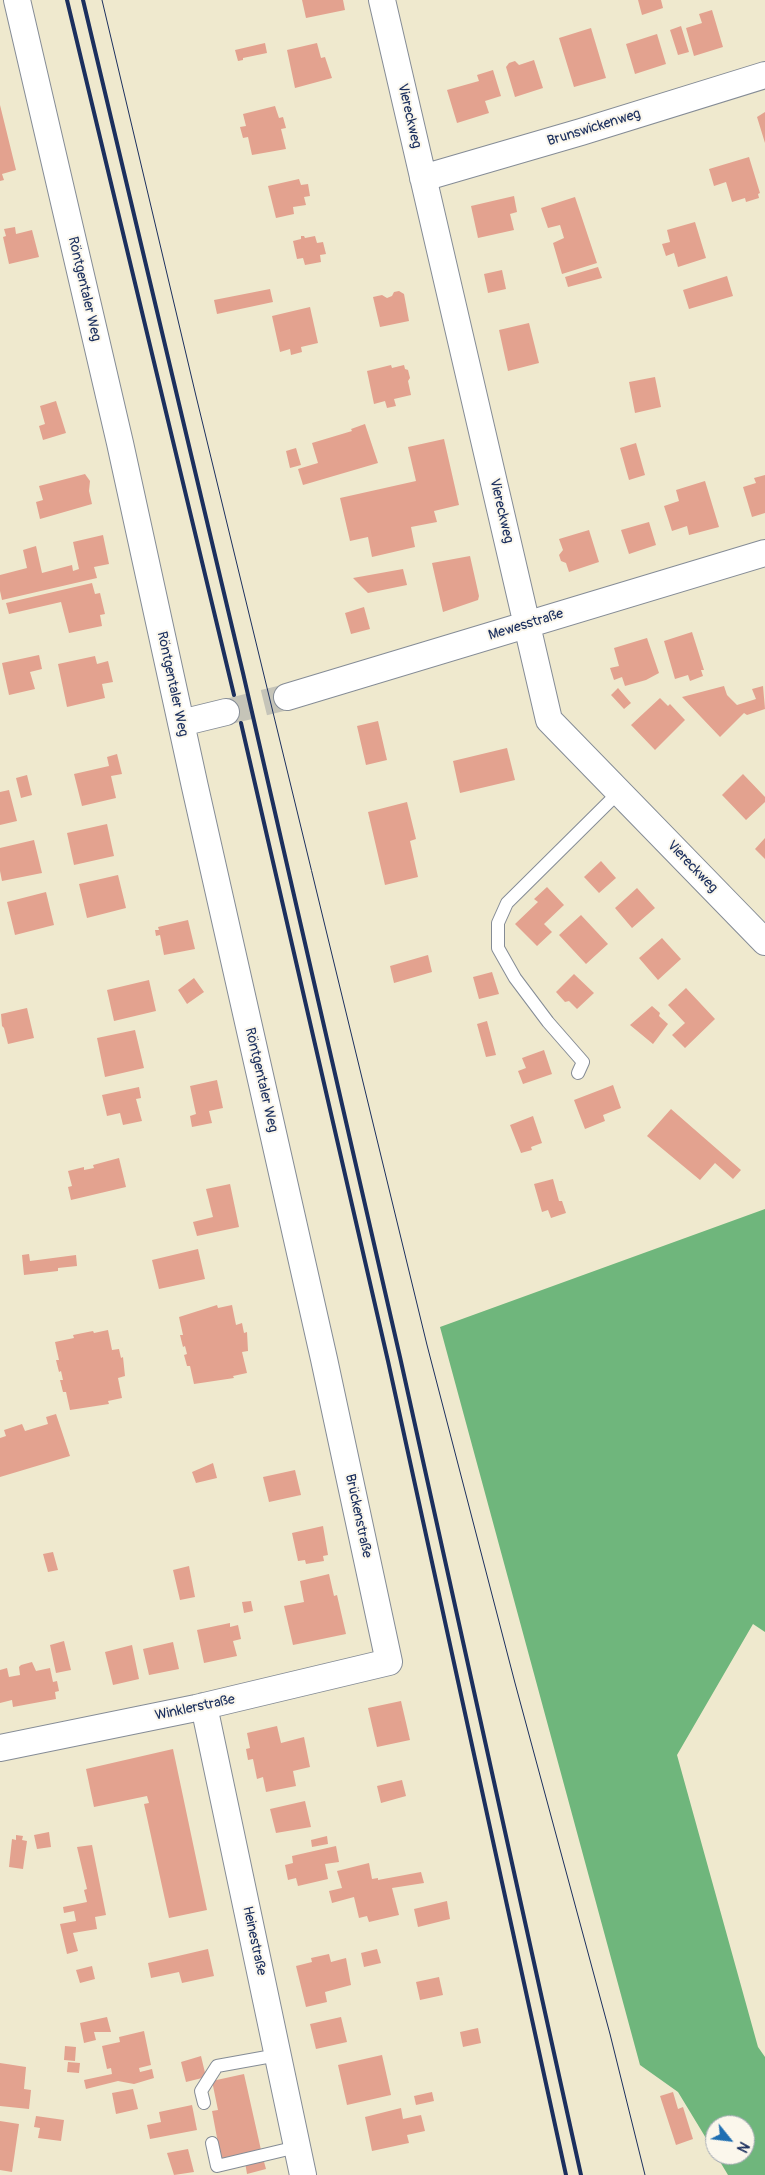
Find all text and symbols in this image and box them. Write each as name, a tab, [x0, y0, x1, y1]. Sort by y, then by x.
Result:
street label: Viereckweg	[393, 82, 425, 150]
street label: Brunswickenweg	[545, 106, 643, 150]
street label: Röntgentaler Weg	[64, 235, 104, 343]
street label: Viereckweg	[485, 477, 517, 545]
street label: Mewesstraße	[486, 606, 566, 644]
street label: Röntgentaler Weg	[153, 630, 191, 738]
street label: Viereckweg	[663, 838, 721, 896]
street label: Röntgentaler Weg	[241, 1026, 281, 1134]
street label: Brückenstraße	[341, 1473, 375, 1559]
street label: Winklerstraße	[154, 1691, 236, 1725]
street label: Heinestraße	[238, 1905, 270, 1977]
north arrow	[705, 2115, 755, 2165]
text: N	[733, 2139, 752, 2155]

